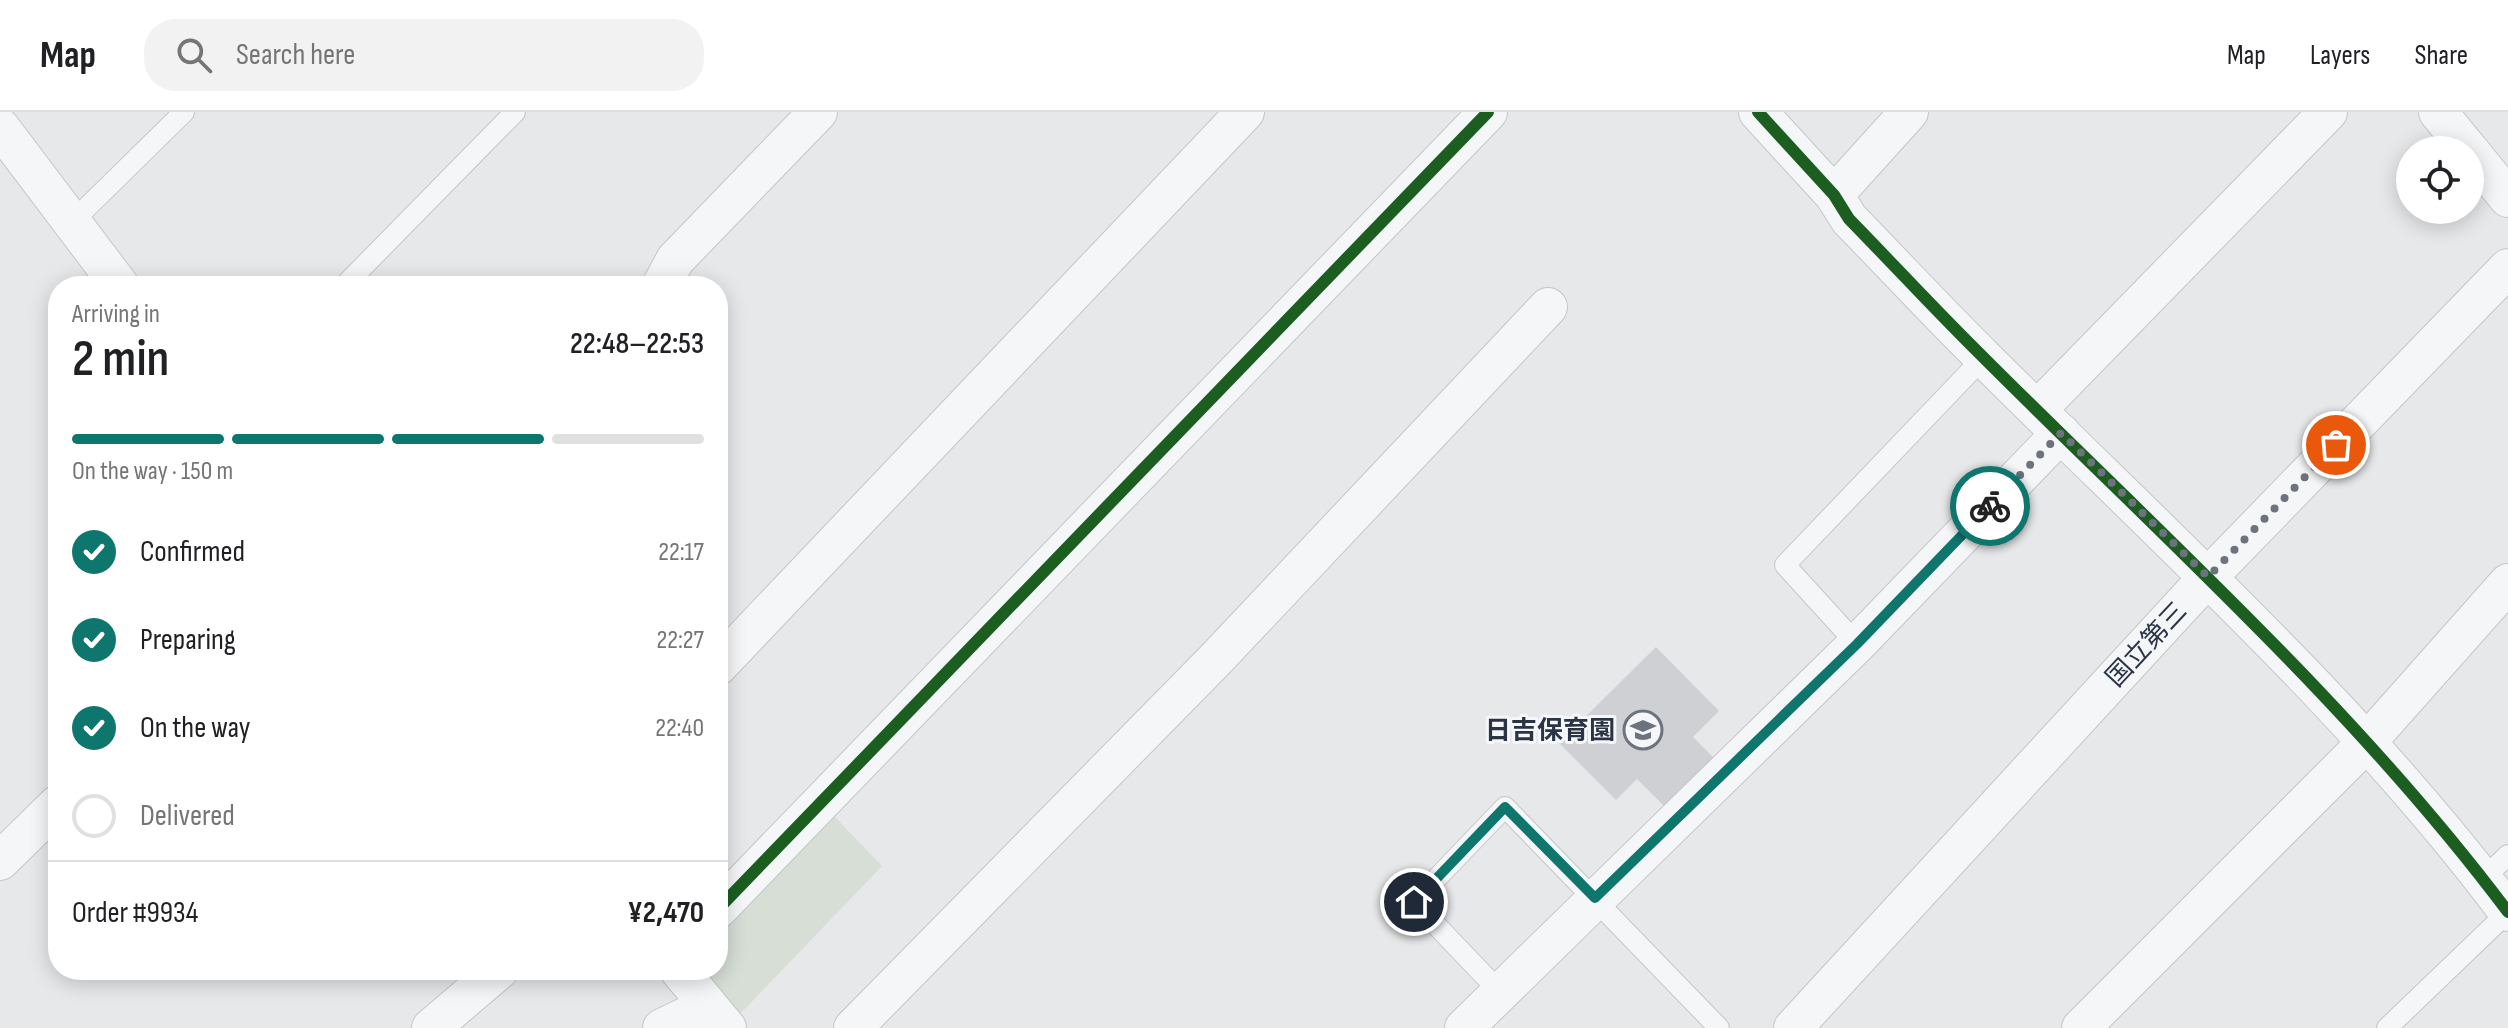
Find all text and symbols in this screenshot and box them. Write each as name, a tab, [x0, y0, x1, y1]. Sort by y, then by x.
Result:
search box	[144, 19, 704, 91]
text: Map	[40, 33, 96, 78]
icon: search	[172, 33, 216, 77]
text: Search here	[236, 37, 355, 73]
text: Map	[2227, 39, 2266, 72]
text: Layers	[2310, 39, 2370, 72]
text: Share	[2414, 39, 2468, 72]
map controls	[2396, 136, 2484, 224]
button: locate	[2396, 136, 2484, 224]
text: Arriving in	[72, 299, 160, 330]
text: 22:48–22:53	[570, 326, 704, 362]
text: 2 min	[72, 328, 169, 391]
pin	[2302, 411, 2370, 479]
icon: bag	[2314, 423, 2358, 467]
text: On the way · 150 m	[72, 456, 233, 487]
courier	[1950, 466, 2030, 546]
icon: bike	[1968, 484, 2012, 528]
icon: check	[72, 530, 116, 574]
text: Confirmed	[140, 534, 245, 570]
text: 22:17	[658, 537, 704, 568]
street label: 国立第三	[2100, 596, 2194, 694]
icon: check	[72, 618, 116, 662]
text: Preparing	[140, 622, 236, 658]
text: 22:27	[656, 625, 704, 656]
icon: check	[72, 706, 116, 750]
school or university icon: 日吉保育園	[1622, 709, 1664, 751]
text: On the way	[140, 710, 250, 746]
text: 22:40	[655, 713, 704, 744]
place label: 日吉保育園	[1485, 716, 1615, 747]
text: Delivered	[140, 798, 235, 834]
pin	[1380, 868, 1448, 936]
icon: home	[1392, 880, 1436, 924]
text: Order #9934	[72, 895, 198, 931]
text: ¥2,470	[627, 895, 704, 931]

